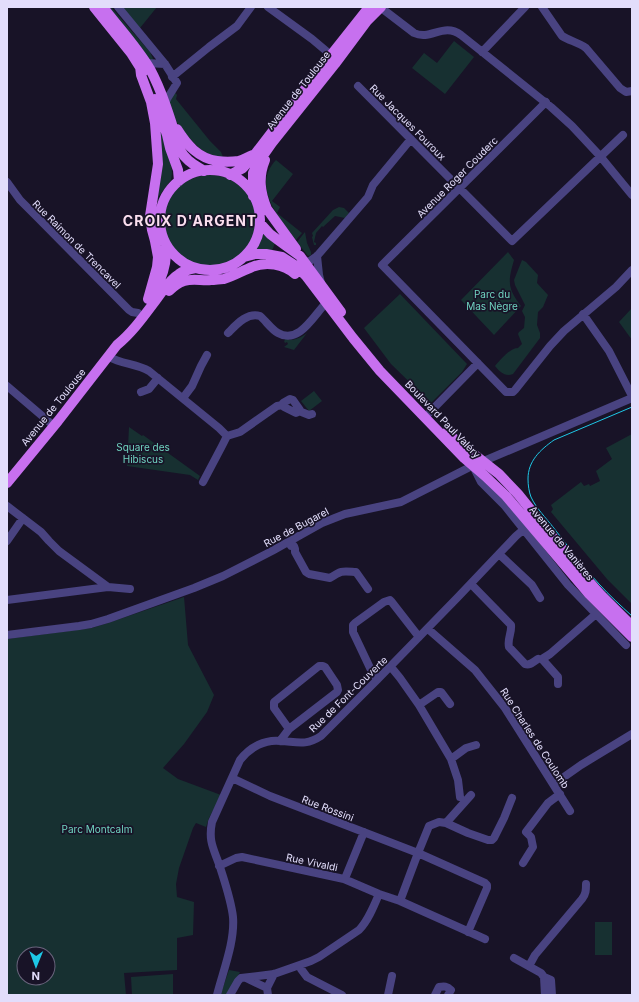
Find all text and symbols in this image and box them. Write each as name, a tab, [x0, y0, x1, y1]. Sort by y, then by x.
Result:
street label: Avenue de Toulouse	[264, 48, 332, 131]
street label: Rue Jacques Fouroux	[368, 82, 449, 163]
street label: Avenue Roger Couderc	[414, 134, 500, 220]
street label: Rue Raimon de Trencavel	[30, 197, 124, 291]
district label: CROIX D'ARGENT	[123, 212, 257, 229]
park label: Parc du Mas Nègre	[466, 288, 518, 312]
street label: Avenue de Toulouse	[18, 366, 88, 448]
street label: Boulevard Paul Valéry	[403, 378, 483, 461]
park label: Square des Hibiscus	[116, 441, 170, 465]
street label: Avenue de Vanières	[527, 503, 597, 583]
street label: Rue de Bugarel	[261, 505, 331, 549]
street label: Rue de Font-Couverte	[306, 653, 390, 735]
street label: Rue Charles de Coulomb	[498, 686, 572, 790]
street label: Rue Rossini	[300, 793, 356, 823]
park label: Parc Montcalm	[62, 823, 132, 835]
street label: Rue Vivaldi	[285, 851, 339, 873]
north arrow	[16, 946, 56, 986]
text: N	[32, 969, 40, 983]

